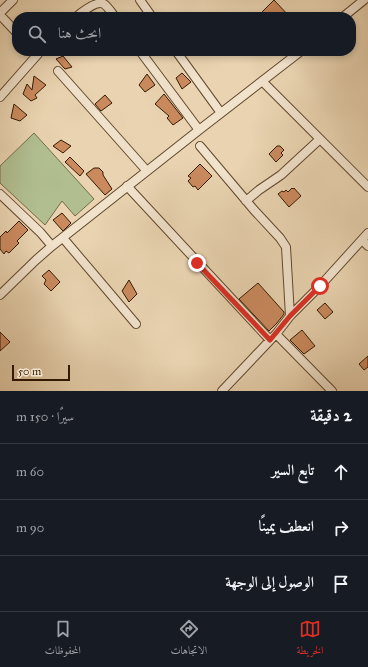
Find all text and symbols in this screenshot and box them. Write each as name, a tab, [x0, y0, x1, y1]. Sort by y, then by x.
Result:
search box	[12, 12, 356, 56]
icon: search	[26, 23, 48, 45]
text: ابحث هنا	[58, 24, 101, 42]
route end	[188, 254, 206, 272]
route start	[311, 277, 329, 295]
scale bar	[12, 363, 70, 382]
text: 50 m	[18, 365, 41, 378]
text: 2 دقيقة	[310, 405, 352, 426]
text: سيرًا · 150 m	[16, 409, 74, 425]
text: تابع السير	[272, 461, 314, 479]
icon: ahead	[330, 461, 352, 483]
text: 60 m	[16, 464, 44, 480]
text: انعطف يمينًا	[259, 517, 314, 535]
icon: right	[330, 517, 352, 539]
text: 90 m	[16, 520, 44, 536]
text: الوصول إلى الوجهة	[225, 573, 314, 591]
icon: arrive	[330, 573, 352, 595]
tab: المحفوظات	[45, 618, 81, 661]
tab: الاتجاهات	[170, 618, 207, 661]
tab: الخريطة	[297, 618, 323, 661]

